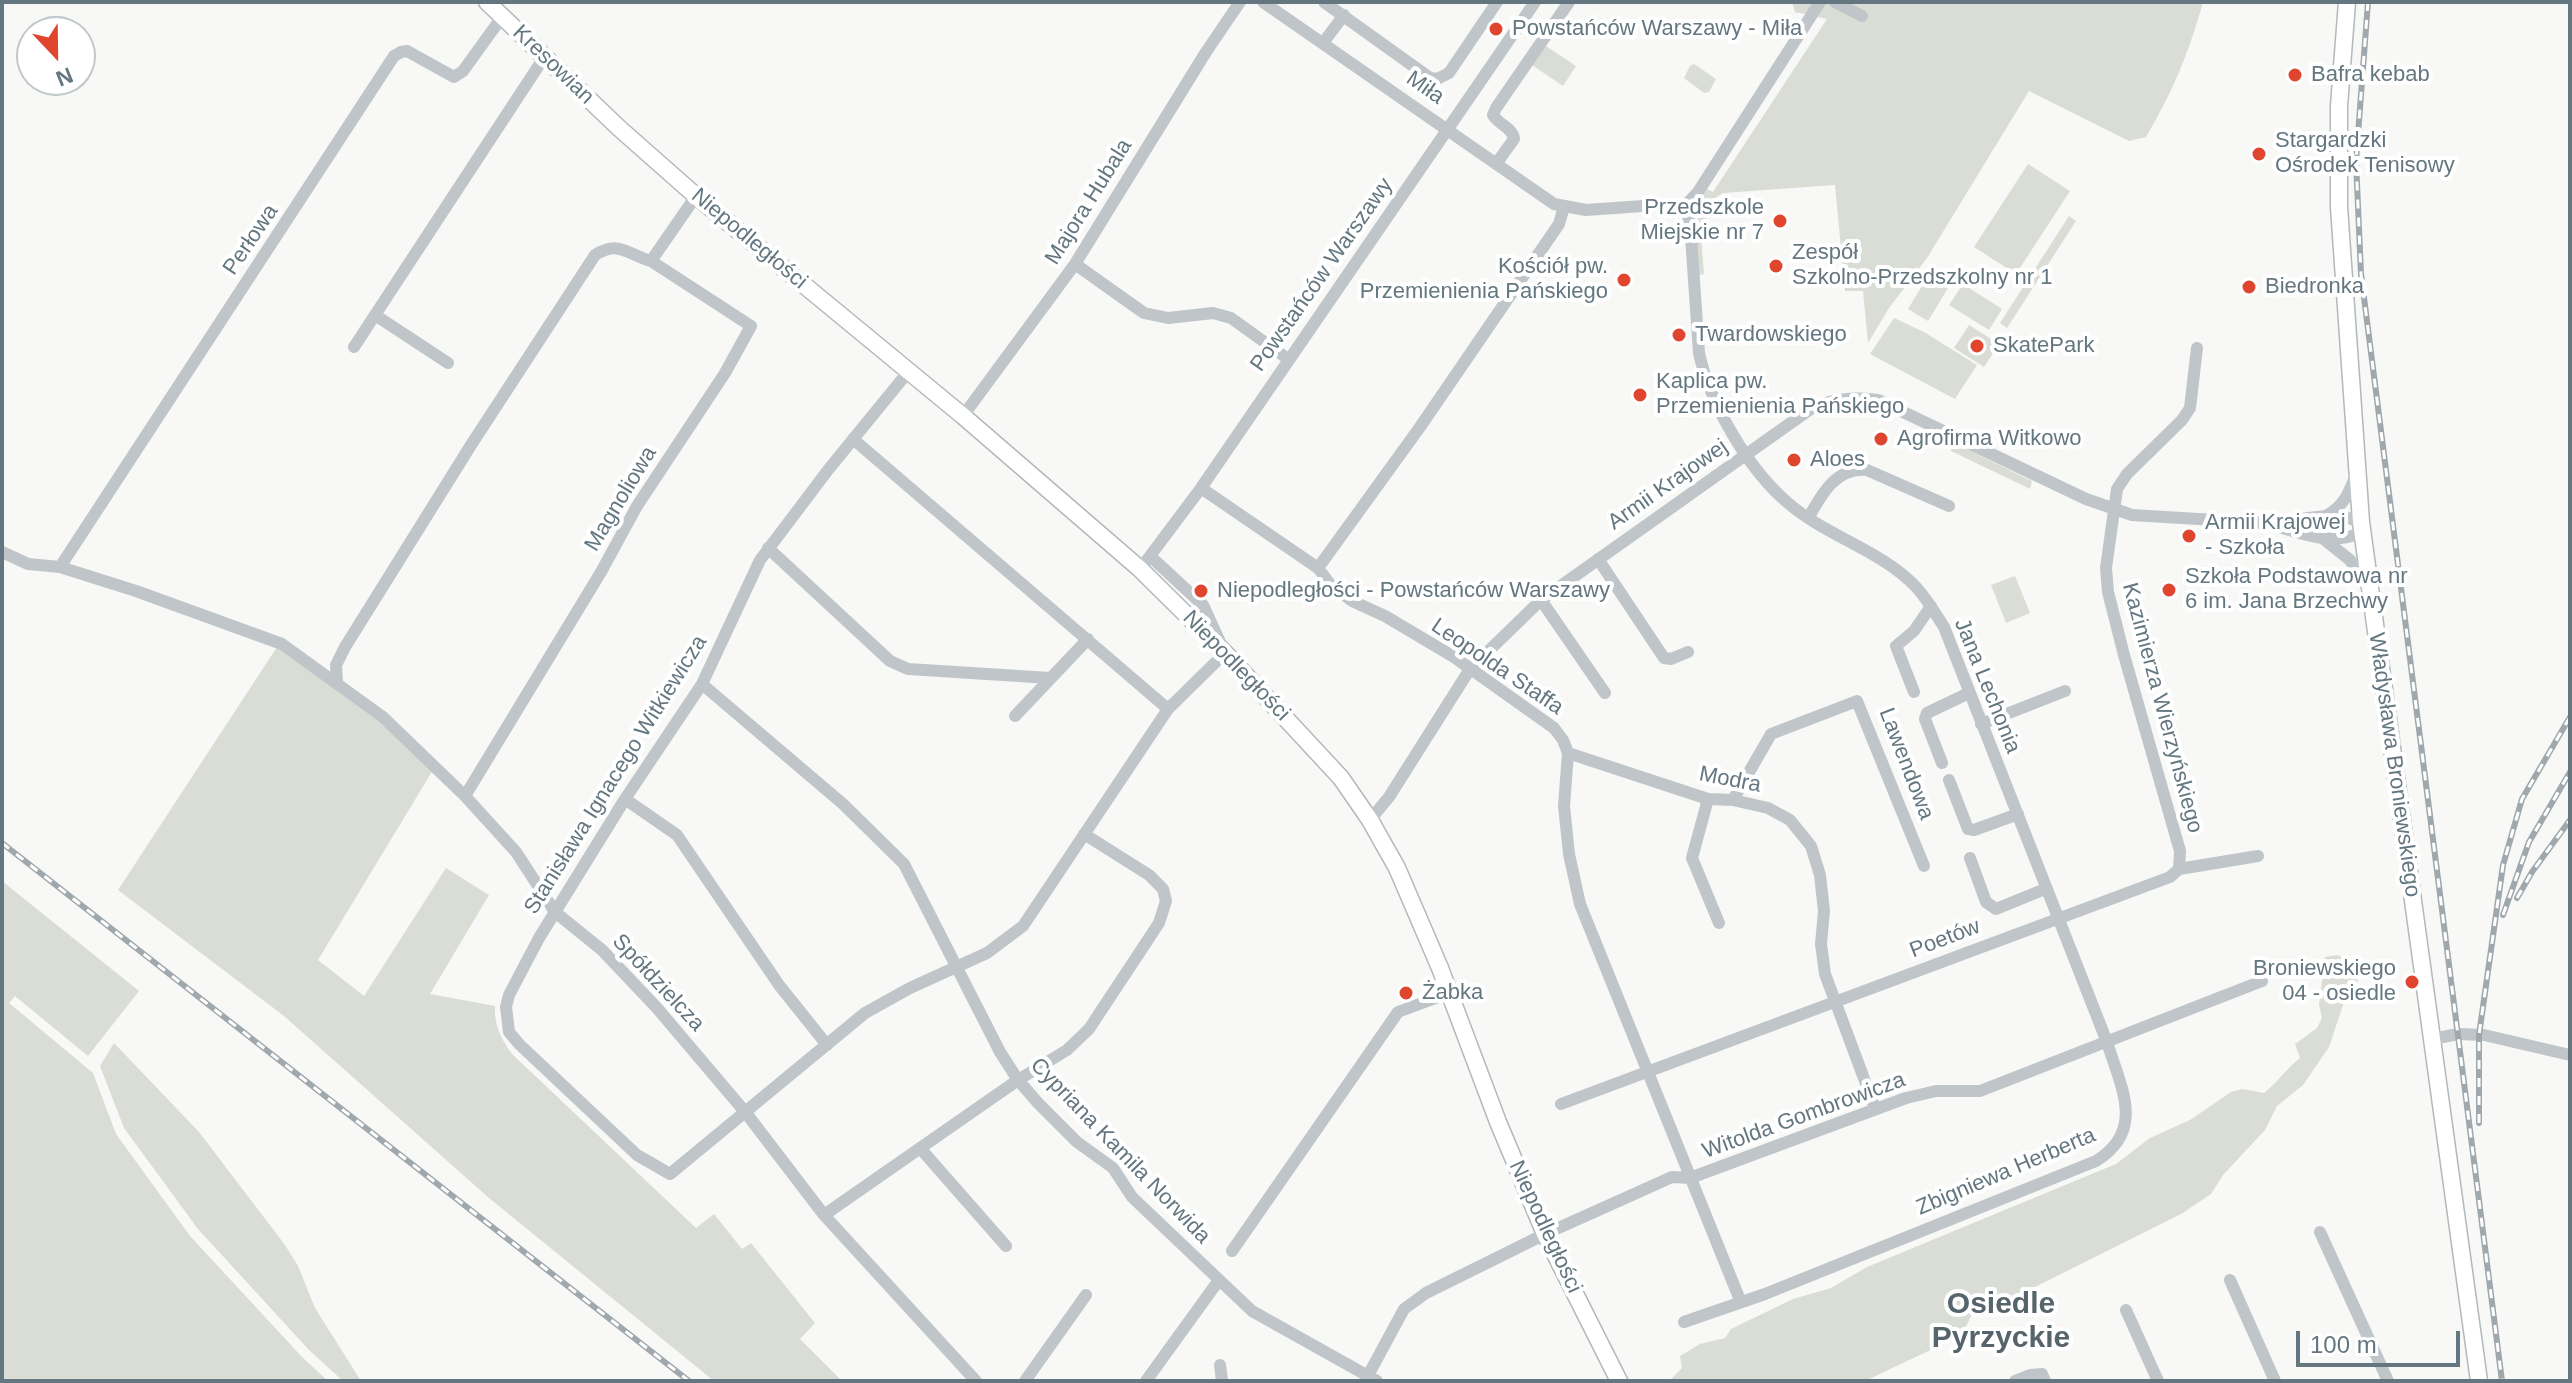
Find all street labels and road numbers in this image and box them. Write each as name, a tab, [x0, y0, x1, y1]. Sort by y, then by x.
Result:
street label: Kresowian	[507, 20, 599, 110]
street label: Miła	[1401, 66, 1449, 110]
street label: Majora Hubala	[1040, 134, 1138, 270]
street label: Powstańców Warszawy	[1245, 173, 1399, 377]
street label: Niepodległości	[686, 183, 812, 295]
street label: Perłowa	[218, 200, 284, 280]
street label: Armii Krajowej	[1603, 434, 1733, 536]
street label: Magnoliowa	[579, 442, 663, 556]
street label: Kazimierza Wierzyńskiego	[2116, 580, 2208, 836]
street label: Niepodległości	[1177, 605, 1295, 727]
street label: Leopolda Staffa	[1426, 613, 1568, 721]
street label: Jana Lechonia	[1948, 615, 2026, 757]
street label: Stanisława Ignacego Witkiewicza	[519, 631, 713, 919]
street label: Władysława Broniewskiego	[2362, 631, 2426, 899]
street label: Lawendowa	[1873, 704, 1939, 824]
street label: Modra	[1697, 761, 1763, 799]
street label: Poetów	[1906, 914, 1984, 964]
street label: Spółdzielcza	[606, 929, 710, 1037]
street label: Cypriana Kamila Norwida	[1024, 1053, 1216, 1249]
street label: Witolda Gombrowicza	[1699, 1067, 1909, 1165]
street label: Zbigniewa Herberta	[1912, 1122, 2100, 1222]
street label: Niepodległości	[1503, 1157, 1587, 1297]

